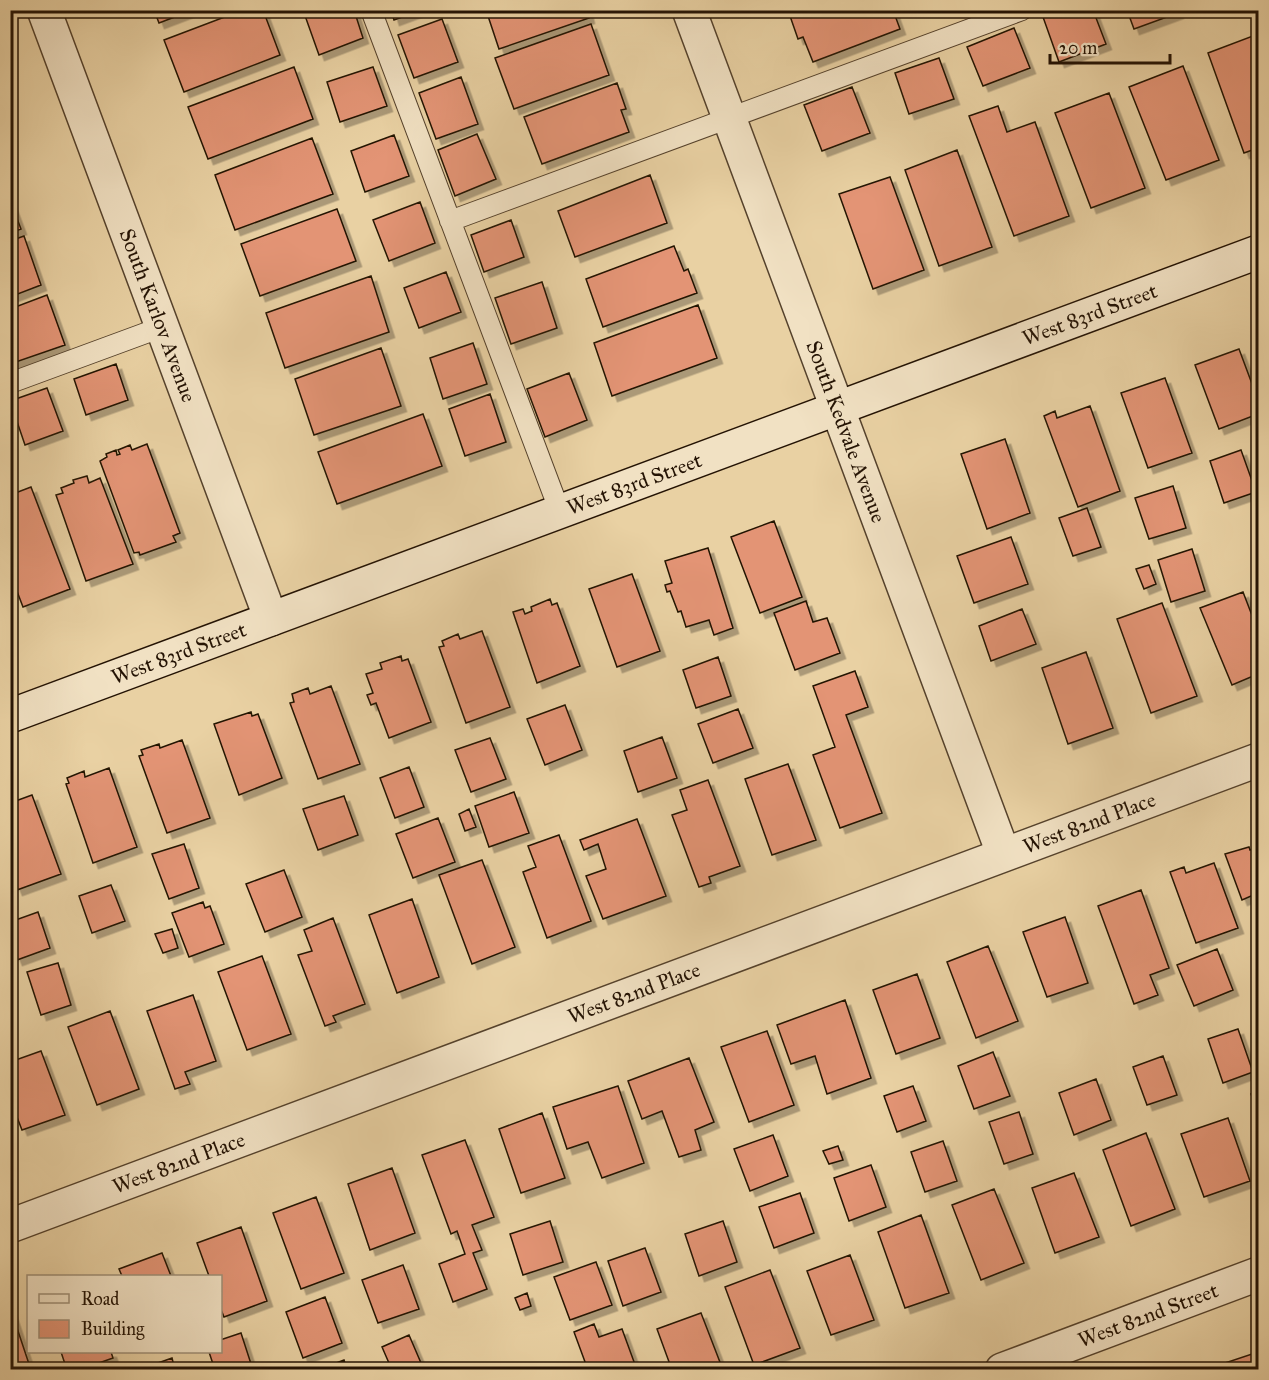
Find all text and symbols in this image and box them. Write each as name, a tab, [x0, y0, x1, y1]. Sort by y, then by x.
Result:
scale bar	[1050, 27, 1170, 65]
text: 20 m	[1059, 37, 1097, 59]
street label: South Karlov Avenue	[114, 225, 202, 406]
street label: West 83rd Street	[1019, 277, 1161, 351]
street label: South Kedvale Avenue	[800, 337, 892, 527]
street label: West 83rd Street	[563, 447, 706, 521]
street label: West 83rd Street	[108, 616, 250, 690]
street label: West 82nd Place	[1019, 786, 1159, 860]
street label: West 82nd Place	[564, 956, 704, 1030]
street label: West 82nd Place	[109, 1126, 249, 1200]
legend	[27, 1275, 222, 1353]
street label: West 82nd Street	[1074, 1277, 1222, 1353]
text: Road	[81, 1288, 119, 1310]
text: Building	[81, 1318, 145, 1341]

